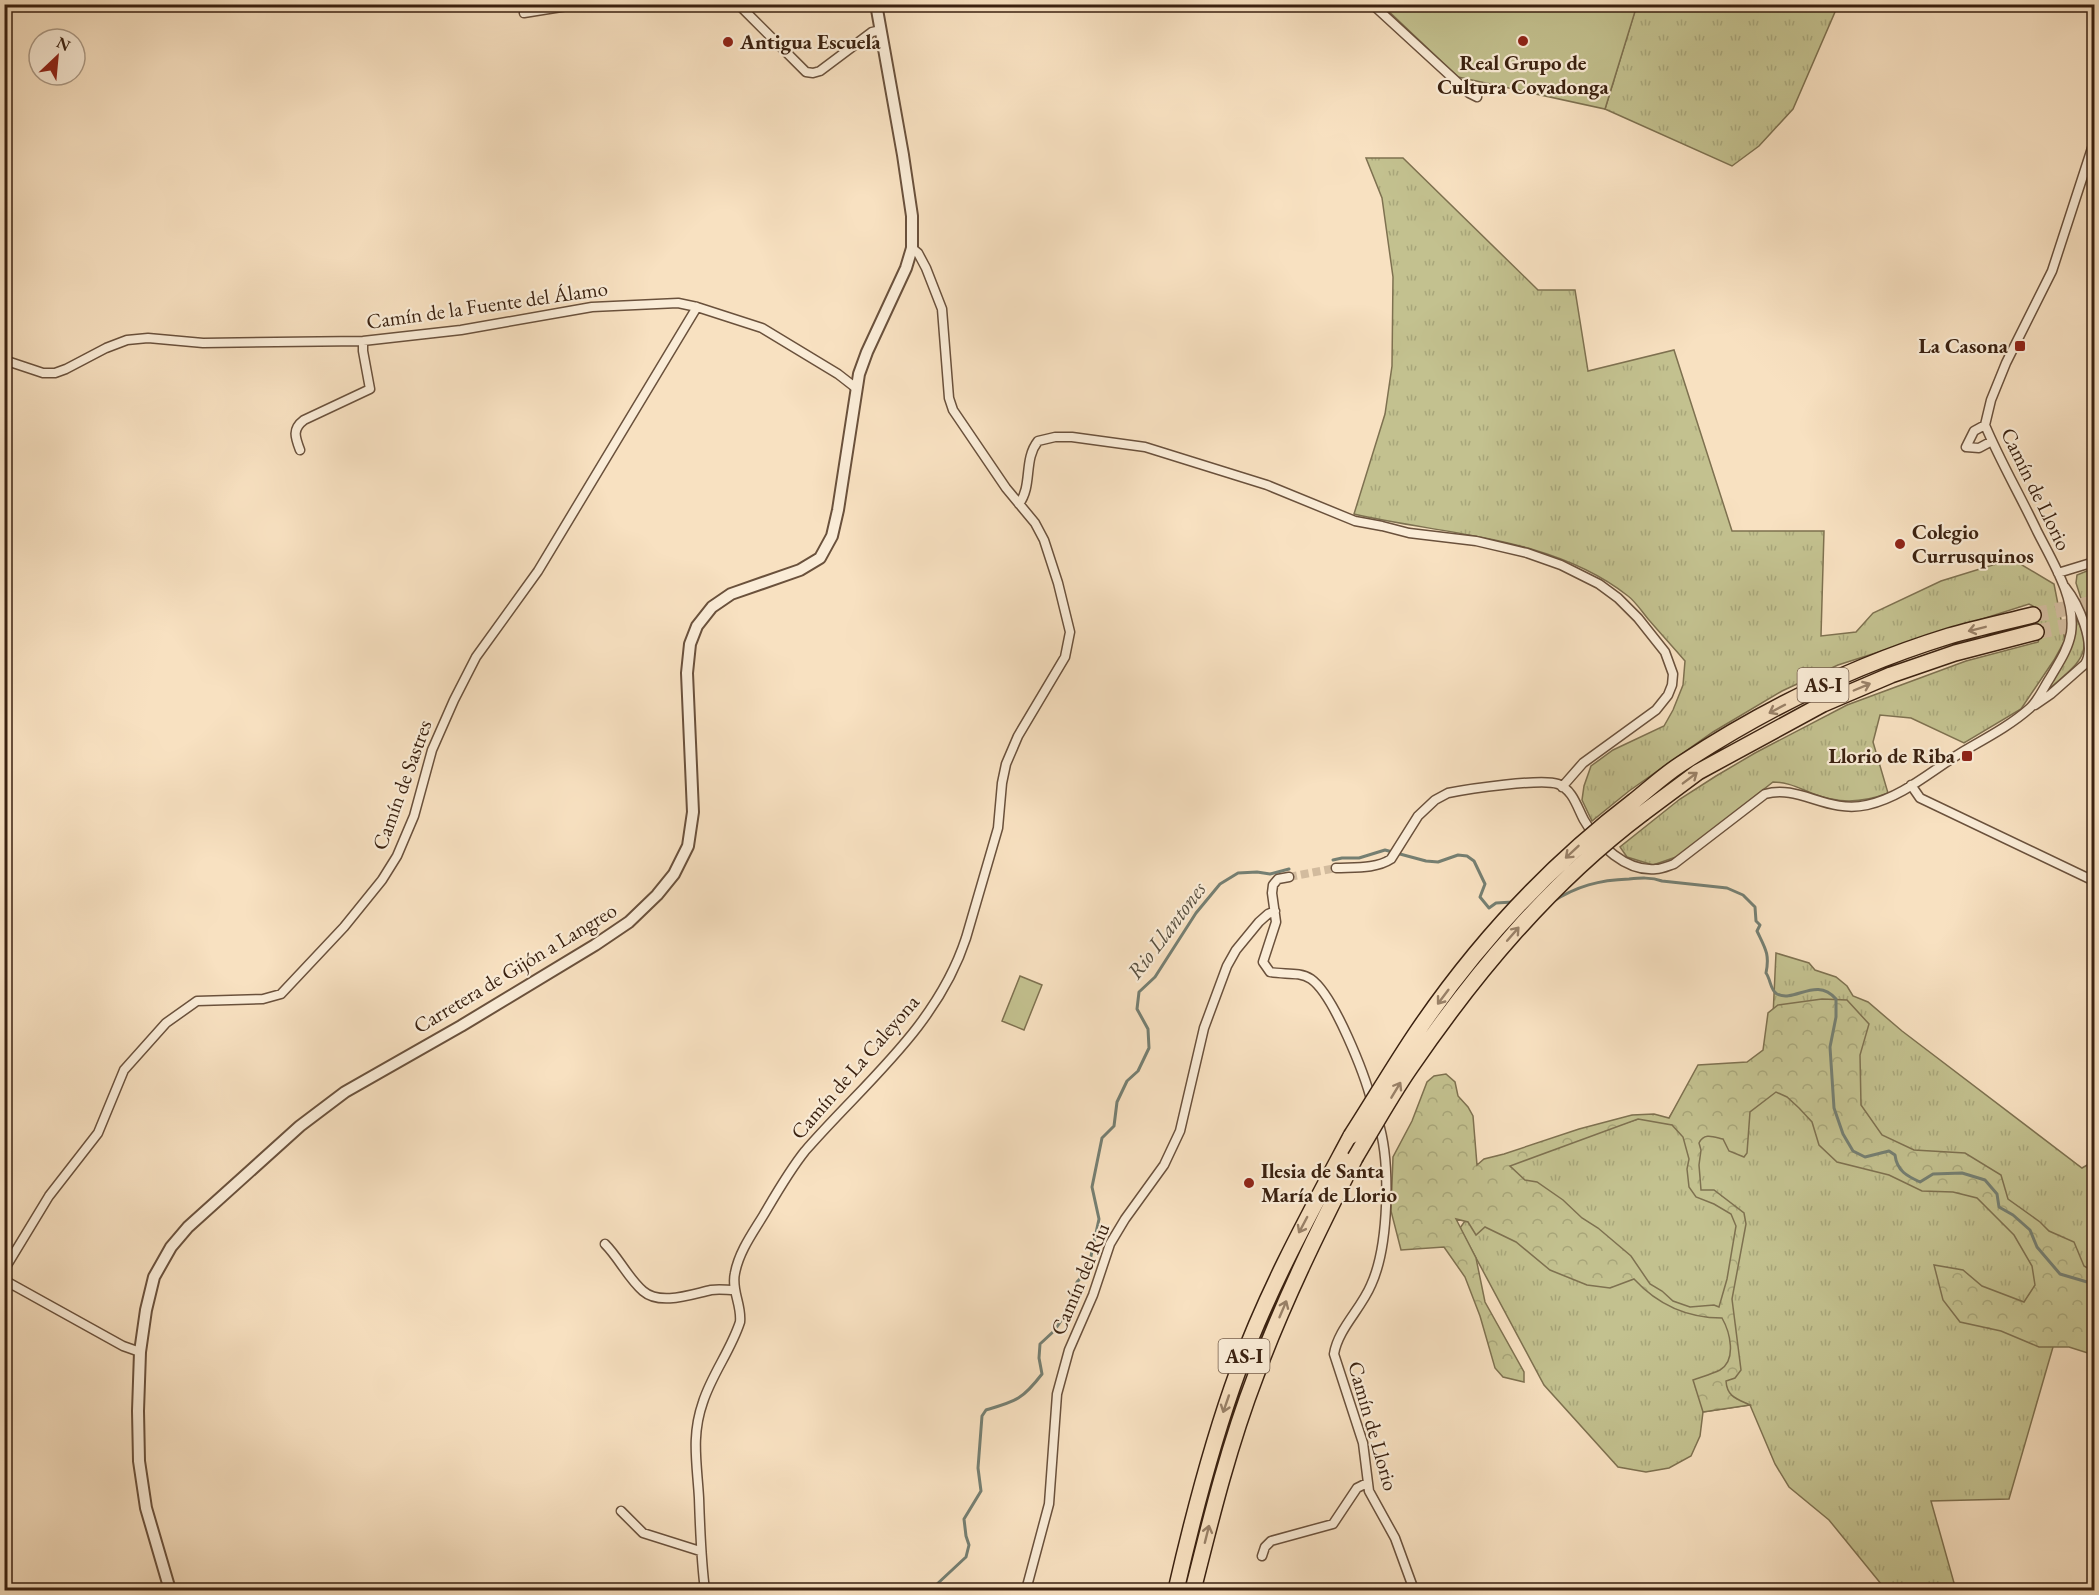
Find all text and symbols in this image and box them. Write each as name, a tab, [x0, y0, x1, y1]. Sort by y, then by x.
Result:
north arrow	[27, 27, 87, 87]
place label: Antigua Escuela	[739, 28, 882, 55]
text: N	[53, 32, 74, 56]
marker: Real Grupo de Cultura Covadonga	[1516, 34, 1530, 48]
marker: Antigua Escuela	[721, 35, 735, 49]
place label: Real Grupo de Cultura Covadonga	[1437, 49, 1610, 100]
street label: Camín de la Fuente del Álamo	[364, 274, 609, 335]
place label: La Casona	[1918, 332, 2009, 359]
marker: La Casona	[2013, 339, 2027, 353]
street label: Camín de Llorio	[1995, 423, 2078, 555]
place label: Colegio Currusquinos	[1912, 518, 2034, 569]
marker: Colegio Currusquinos	[1893, 537, 1907, 551]
one-way arrow	[1967, 624, 1986, 636]
road number: AS-I	[1798, 668, 1848, 702]
one-way arrow	[1852, 681, 1871, 692]
one-way arrow	[1768, 704, 1786, 715]
street label: Camín de Sastres	[365, 716, 438, 854]
place label: Llorio de Riba	[1828, 742, 1956, 769]
marker: Llorio de Riba	[1960, 749, 1974, 763]
one-way arrow	[1682, 772, 1698, 785]
one-way arrow	[1565, 844, 1580, 859]
water label: Rio Llantones	[1120, 875, 1213, 985]
street label: Carretera de Gijón a Langreo	[408, 896, 621, 1039]
one-way arrow	[1506, 927, 1520, 942]
street label: Camín de La Caleyona	[784, 988, 925, 1145]
one-way arrow	[1437, 989, 1450, 1005]
one-way arrow	[1391, 1082, 1403, 1099]
place label: Ilesia de Santa María de Llorio	[1261, 1157, 1397, 1208]
marker: Ilesia de Santa María de Llorio	[1242, 1176, 1256, 1190]
one-way arrow	[1297, 1216, 1309, 1234]
street label: Camín del Riu	[1044, 1219, 1115, 1339]
one-way arrow	[1278, 1301, 1289, 1319]
road number: AS-I	[1218, 1339, 1270, 1373]
street label: Camín de Llorio	[1342, 1358, 1405, 1494]
one-way arrow	[1220, 1394, 1231, 1413]
one-way arrow	[1202, 1524, 1214, 1543]

